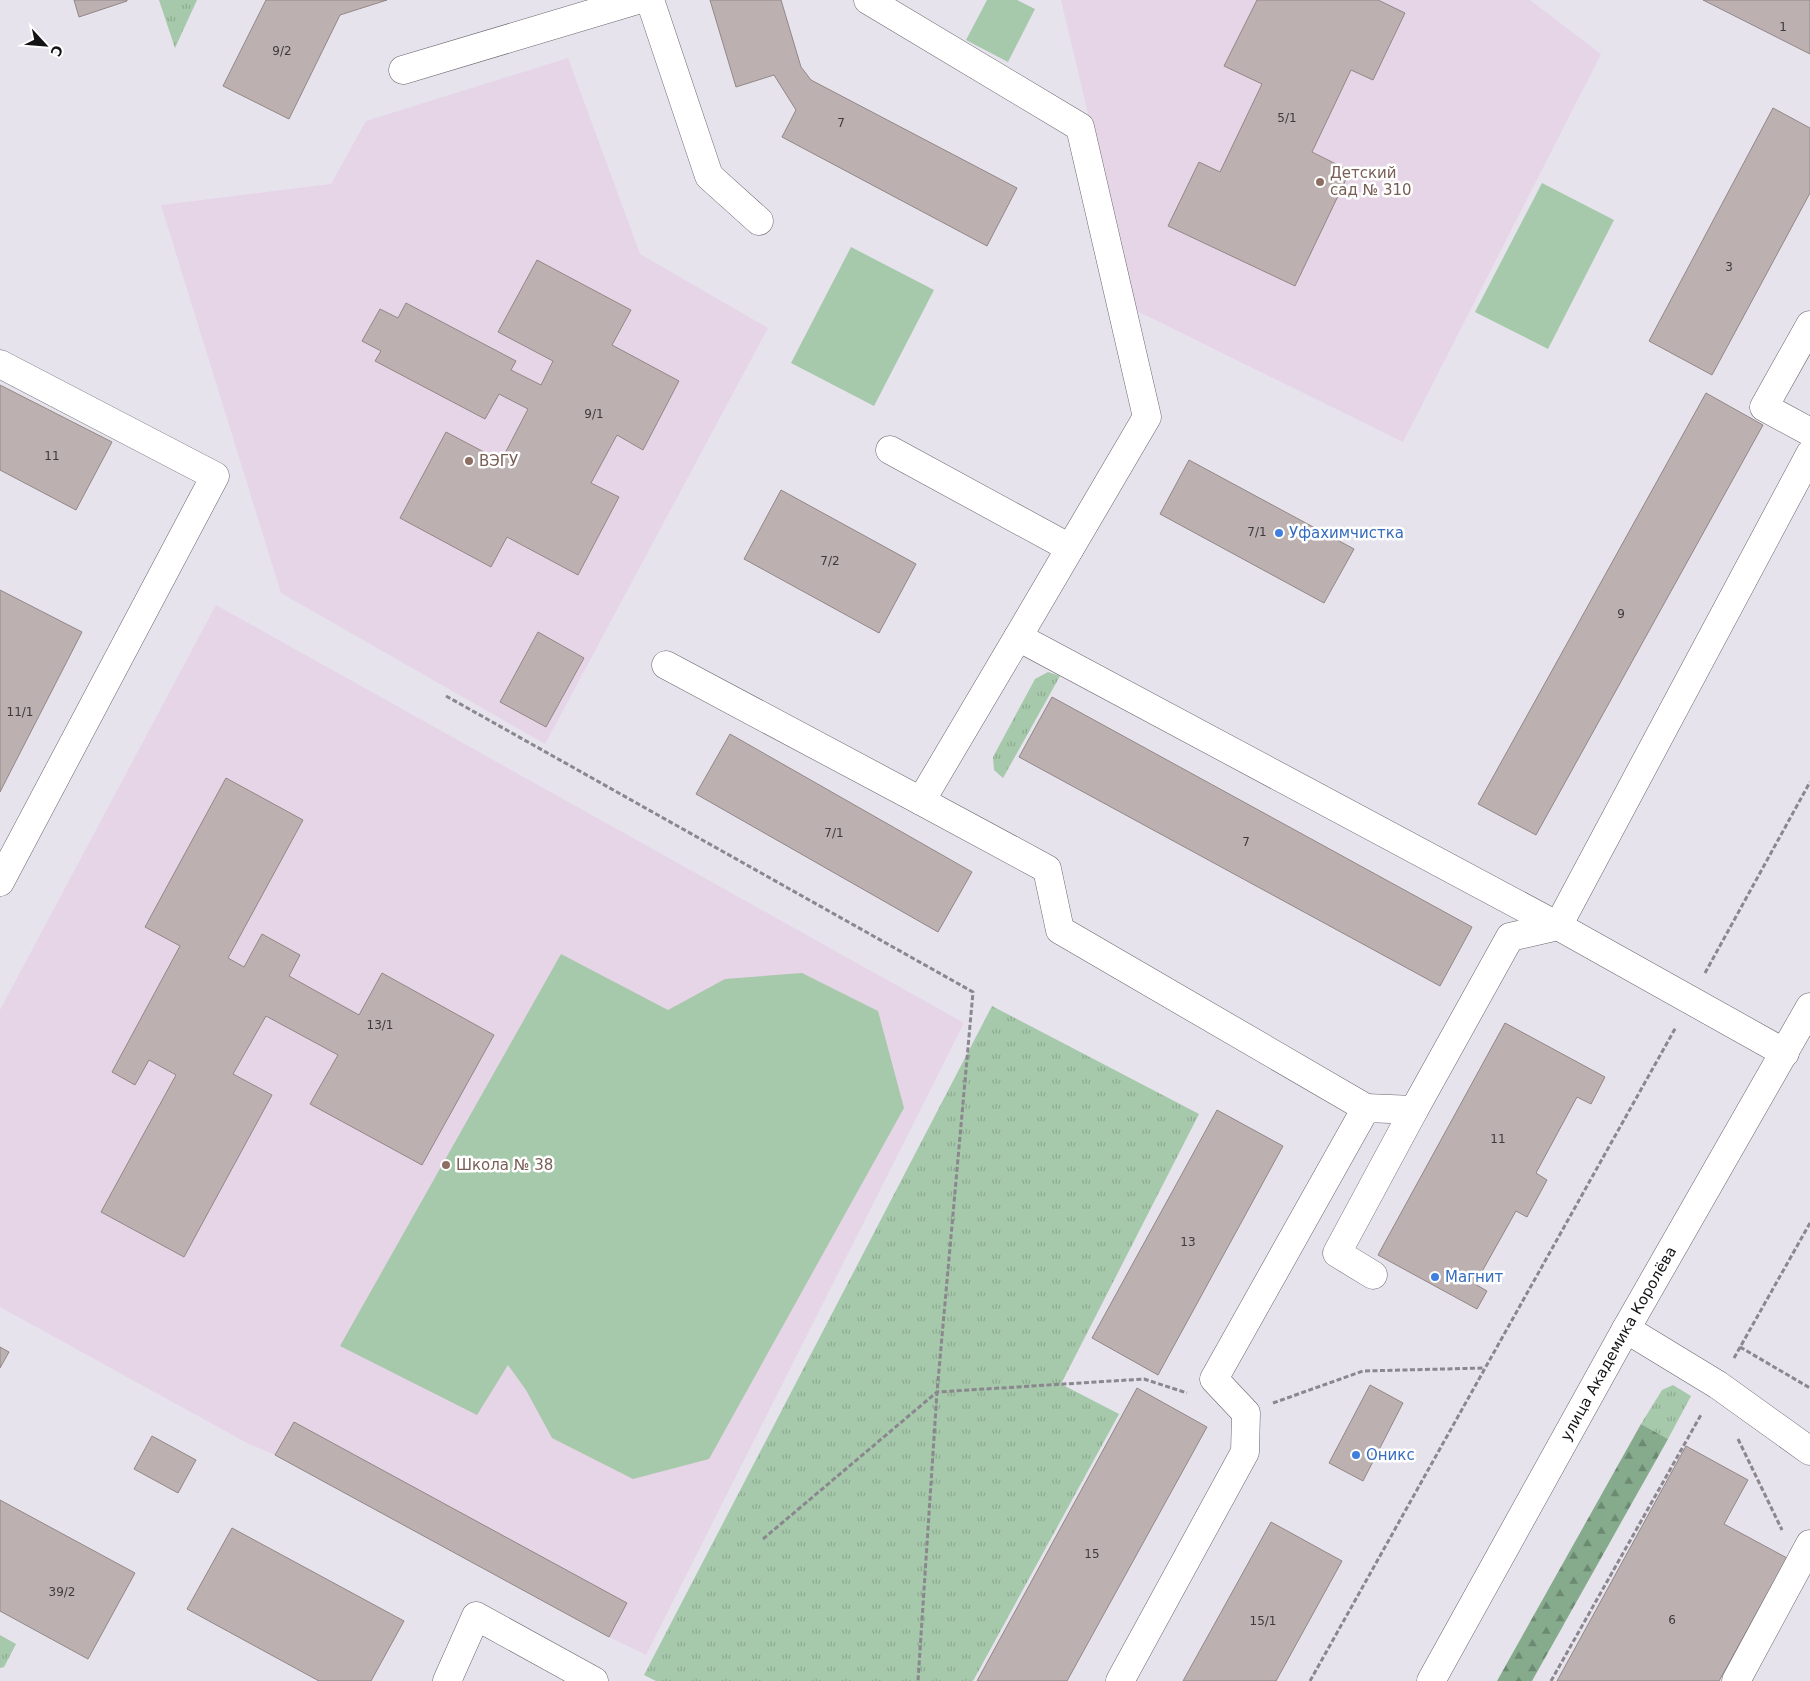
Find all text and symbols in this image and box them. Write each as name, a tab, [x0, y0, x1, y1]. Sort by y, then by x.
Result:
north arrow	[20, 20, 70, 70]
house number: 1	[1779, 20, 1787, 34]
text: С	[47, 43, 66, 59]
house number: 9/2	[272, 44, 292, 58]
house number: 5/1	[1277, 111, 1297, 125]
house number: 7	[837, 116, 845, 130]
place label: Детский сад № 310	[1330, 164, 1412, 199]
marker: Детский сад № 310	[1314, 176, 1326, 188]
house number: 3	[1725, 260, 1733, 274]
house number: 9/1	[584, 407, 604, 421]
house number: 11	[44, 449, 60, 463]
place label: ВЭГУ	[479, 452, 518, 470]
marker: ВЭГУ	[463, 455, 475, 467]
place label: Уфахимчистка	[1289, 524, 1404, 542]
house number: 7/1	[1247, 525, 1267, 539]
marker: Уфахимчистка	[1273, 527, 1285, 539]
house number: 7/2	[820, 554, 840, 568]
house number: 9	[1617, 607, 1625, 621]
house number: 11/1	[7, 705, 33, 719]
house number: 7/1	[824, 826, 844, 840]
house number: 7	[1242, 835, 1250, 849]
house number: 13/1	[367, 1018, 393, 1032]
house number: 11	[1490, 1132, 1506, 1146]
place label: Школа № 38	[456, 1156, 553, 1174]
marker: Школа № 38	[440, 1159, 452, 1171]
house number: 13	[1180, 1235, 1196, 1249]
street label: улица Академика Королёва	[1557, 1243, 1680, 1444]
place label: Магнит	[1445, 1268, 1504, 1286]
marker: Магнит	[1429, 1271, 1441, 1283]
place label: Оникс	[1366, 1446, 1415, 1464]
marker: Оникс	[1350, 1449, 1362, 1461]
house number: 15	[1084, 1547, 1100, 1561]
house number: 39/2	[49, 1585, 75, 1599]
house number: 6	[1668, 1613, 1676, 1627]
house number: 15/1	[1250, 1614, 1276, 1628]

